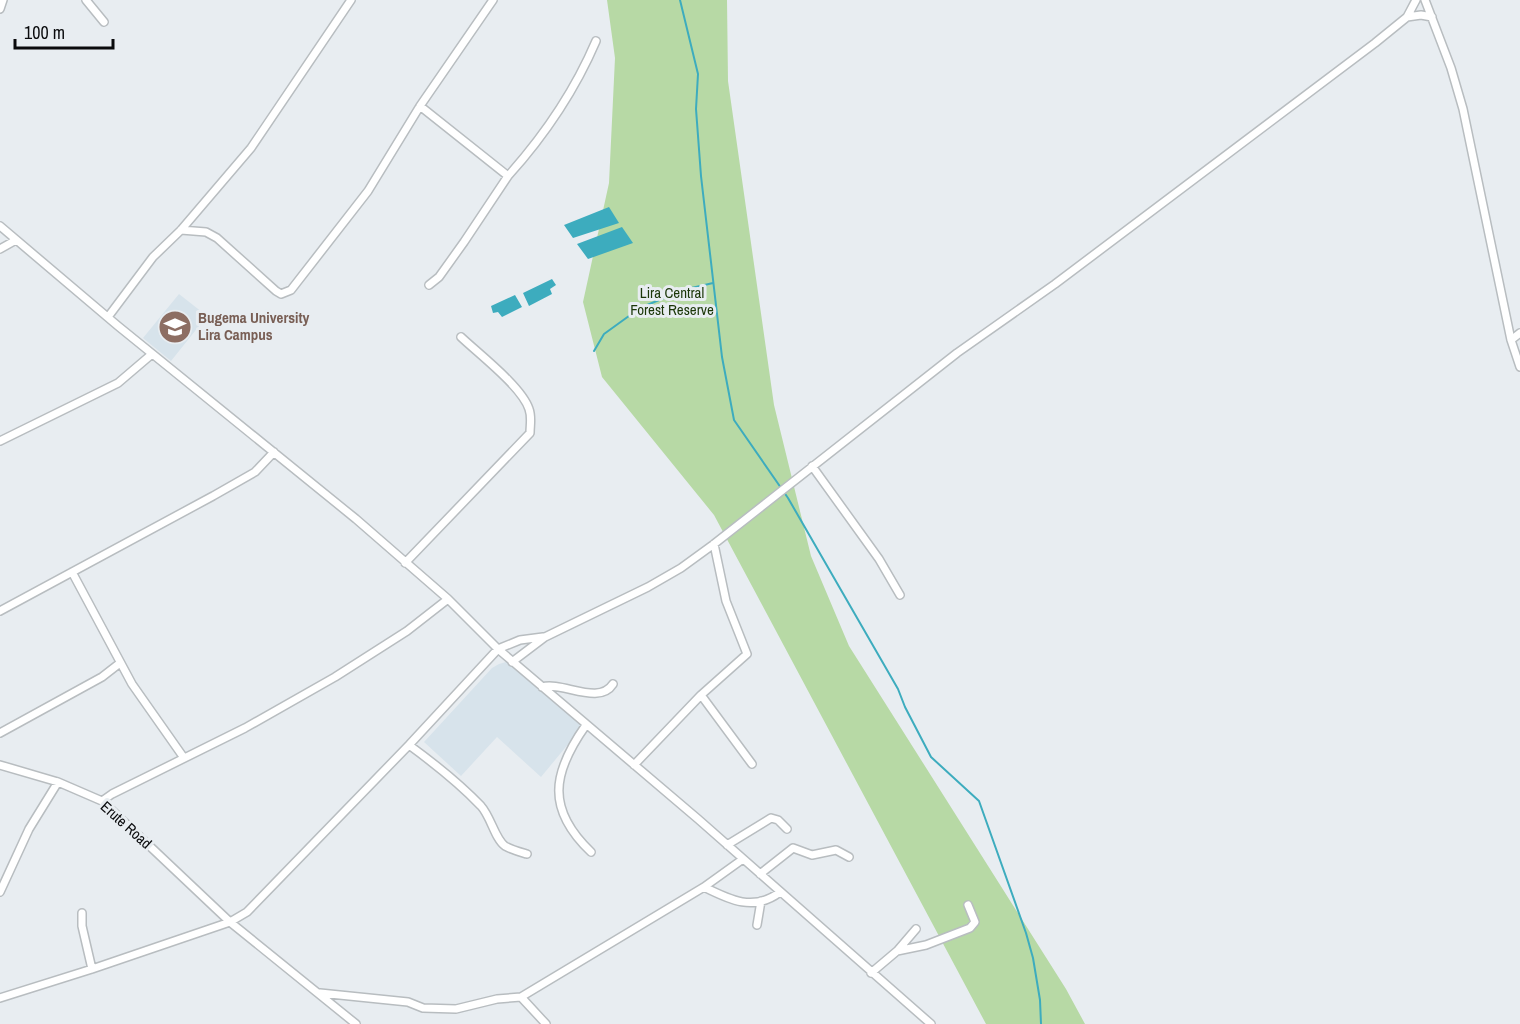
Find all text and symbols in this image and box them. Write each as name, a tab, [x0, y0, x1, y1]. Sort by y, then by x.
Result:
scale bar	[15, 12, 112, 50]
text: 100 m	[24, 20, 65, 45]
park label: Lira Central Forest Reserve	[630, 282, 714, 320]
place label: Bugema University Lira Campus	[198, 307, 310, 345]
school or university icon: Bugema University Lira Campus	[157, 309, 193, 345]
street label: Erute Road	[96, 796, 156, 853]

